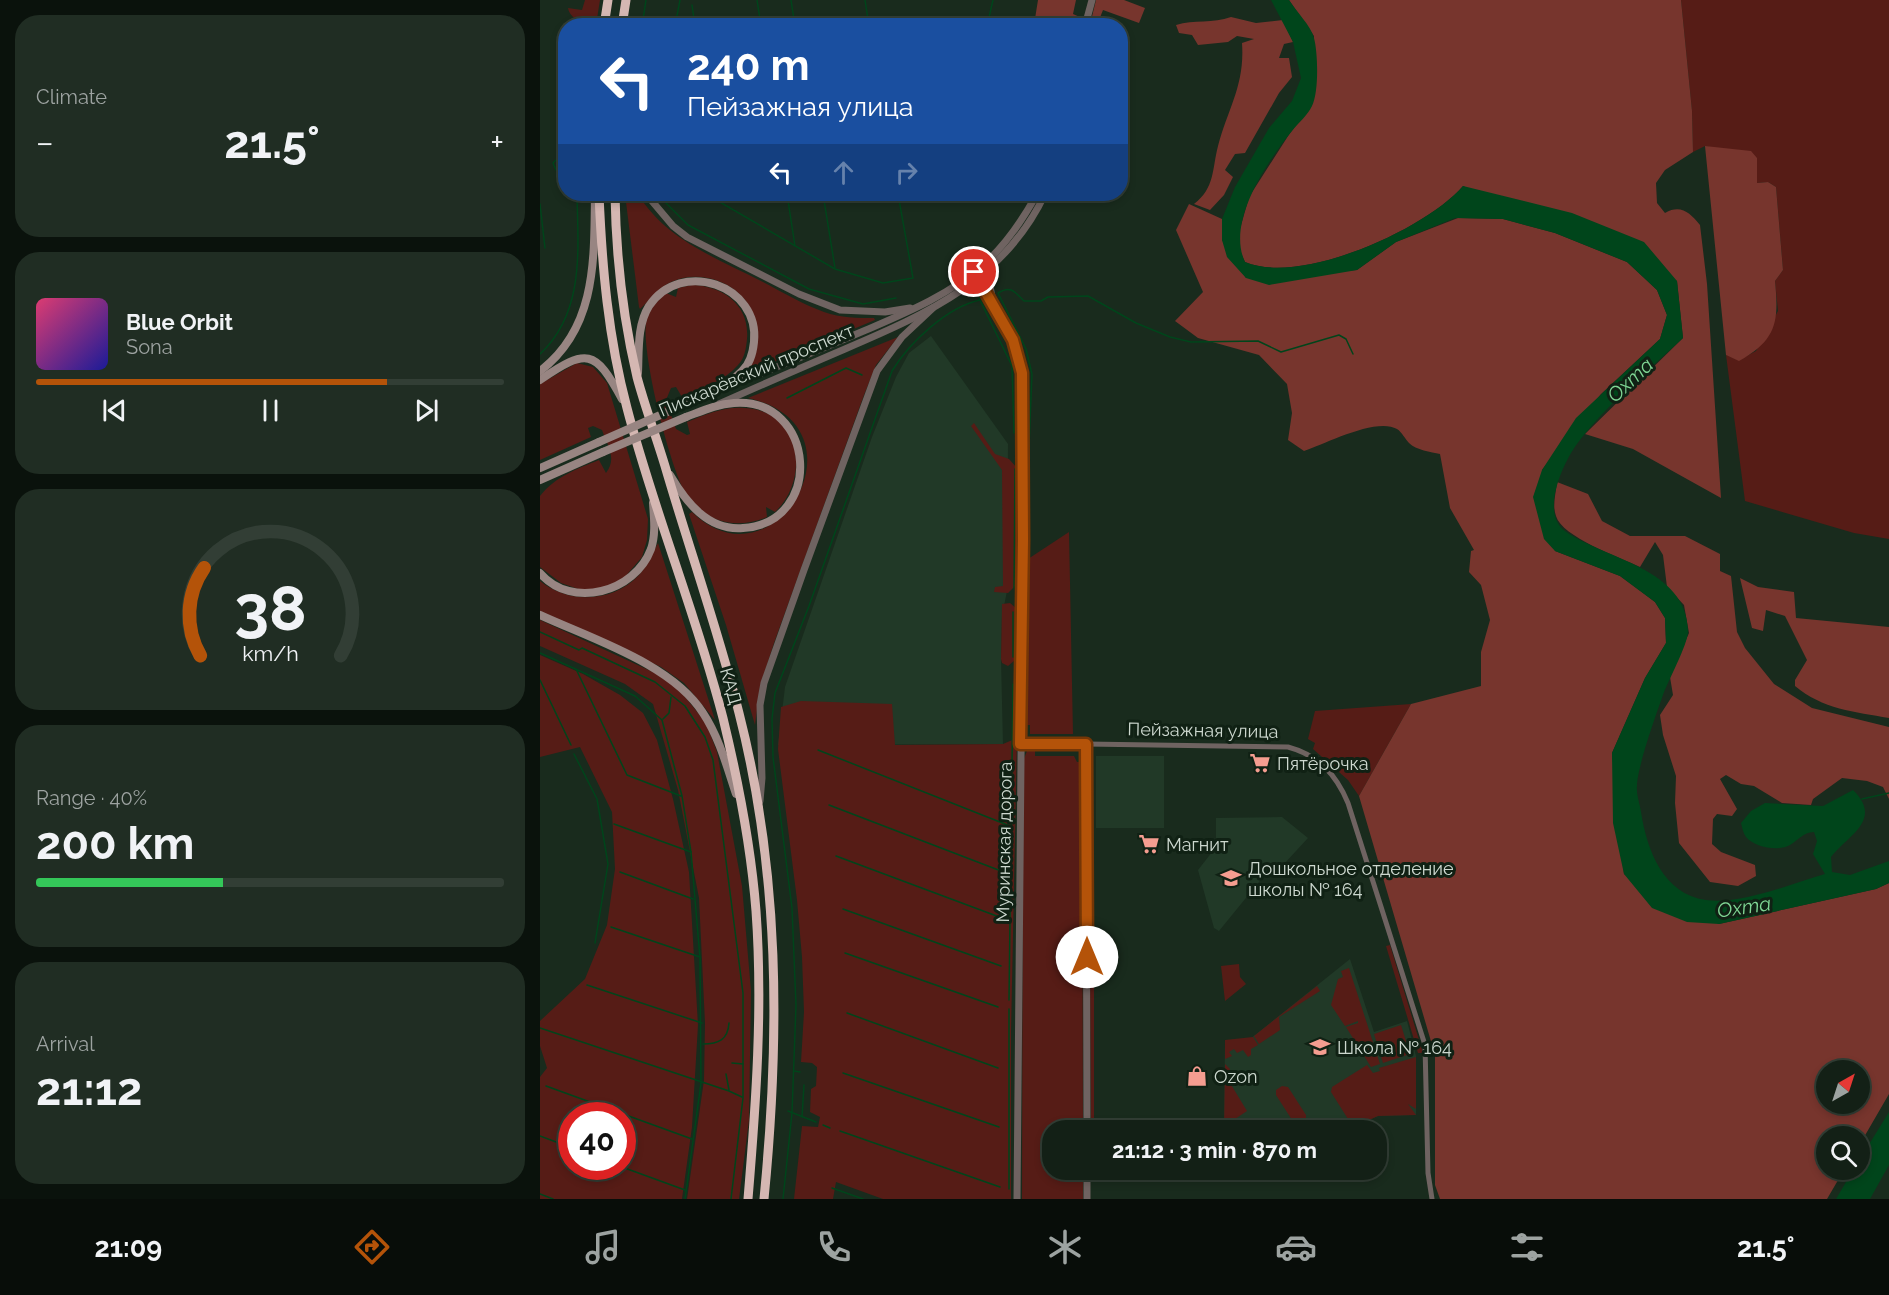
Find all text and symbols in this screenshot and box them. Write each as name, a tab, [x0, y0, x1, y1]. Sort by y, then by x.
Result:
text: 240 m	[687, 41, 810, 90]
icon: left	[588, 42, 666, 120]
text: Climate	[36, 85, 107, 109]
text: Пейзажная улица	[687, 91, 914, 122]
text: 21.5°	[224, 116, 320, 169]
text: −	[36, 123, 54, 162]
text: +	[490, 123, 504, 162]
icon: left	[764, 156, 797, 189]
icon: ahead	[827, 156, 860, 189]
icon: right	[890, 156, 923, 189]
pin	[948, 246, 999, 297]
icon: arrive	[957, 255, 990, 288]
text: Blue Orbit	[126, 309, 233, 335]
street label: Пискарёвский проспект	[655, 319, 857, 421]
text: Sona	[126, 335, 173, 359]
water label: Охта	[1602, 353, 1658, 407]
icon: previous	[98, 394, 131, 427]
icon: pause	[254, 394, 287, 427]
icon: next	[410, 394, 443, 427]
text: 38	[234, 572, 306, 646]
text: km/h	[242, 642, 298, 667]
street label: КАД	[716, 665, 746, 707]
street label: Пейзажная улица	[1127, 718, 1279, 742]
supermarket icon: Пятёрочка	[1248, 751, 1272, 775]
place label: Пятёрочка	[1277, 753, 1369, 774]
street label: Муринская дорога	[992, 761, 1016, 923]
text: Range · 40%	[36, 786, 147, 810]
text: 200 km	[36, 817, 194, 870]
supermarket icon: Магнит	[1137, 832, 1161, 856]
place label: Магнит	[1166, 834, 1229, 855]
place label: Дошкольное отделение школы № 164	[1248, 858, 1454, 900]
school or university icon: Дошкольное отделение школы № 164	[1219, 866, 1243, 890]
water label: Охта	[1715, 891, 1773, 923]
position arrow	[1055, 925, 1119, 989]
text: Arrival	[36, 1032, 95, 1056]
school or university icon: Школа № 164	[1308, 1035, 1332, 1059]
place label: Школа № 164	[1337, 1037, 1452, 1058]
north arrow	[1816, 1060, 1870, 1114]
map controls	[1816, 1060, 1870, 1180]
text: 21:12	[36, 1063, 142, 1116]
shop icon: Ozon	[1185, 1064, 1209, 1088]
place label: Ozon	[1214, 1066, 1257, 1087]
speed limit sign: 40	[558, 1102, 636, 1180]
button: search	[1816, 1126, 1870, 1180]
text: 21:12 · 3 min · 870 m	[1112, 1137, 1317, 1163]
icon: directions	[351, 1226, 393, 1268]
icon: music	[582, 1226, 624, 1268]
icon: phone	[813, 1226, 855, 1268]
icon: climate	[1044, 1226, 1086, 1268]
icon: car	[1275, 1226, 1317, 1268]
icon: filters	[1506, 1226, 1548, 1268]
text: 21:09	[94, 1232, 162, 1263]
text: 21.5°	[1737, 1232, 1794, 1263]

